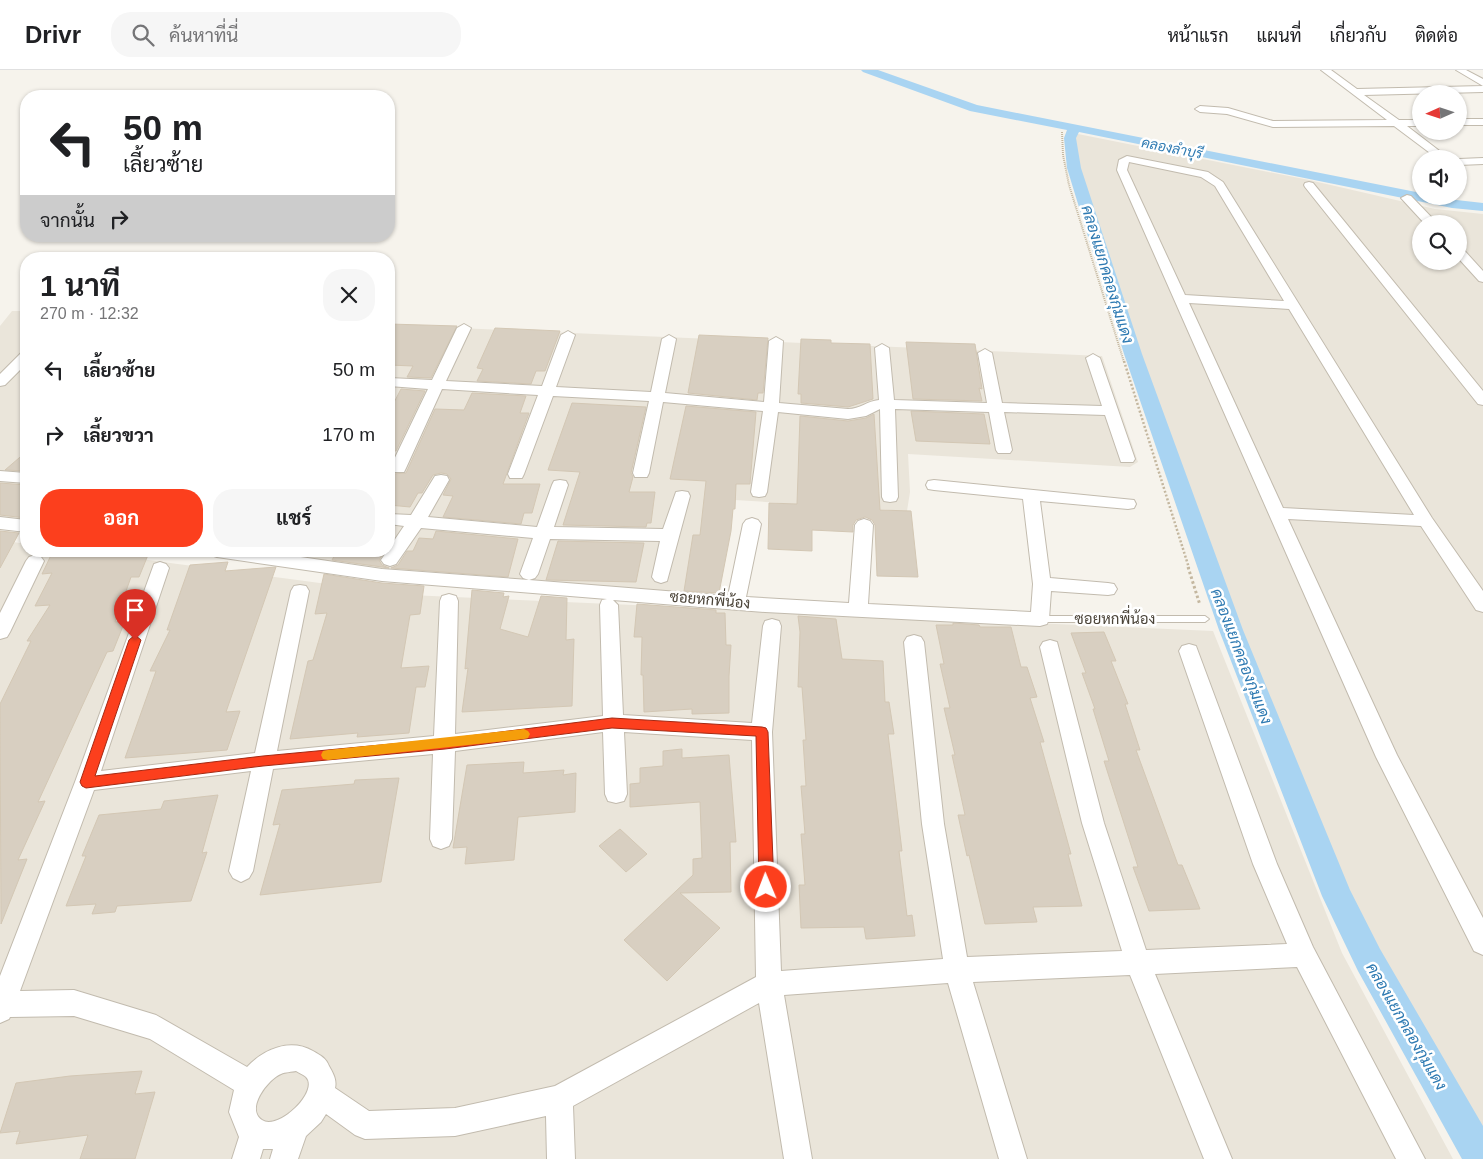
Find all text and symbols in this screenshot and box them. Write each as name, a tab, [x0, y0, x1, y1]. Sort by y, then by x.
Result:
search box	[111, 12, 461, 57]
text: Drivr	[25, 21, 81, 48]
icon: search	[129, 21, 157, 49]
text: ค้นหาที่นี่	[169, 25, 238, 46]
text: หน้าแรก	[1167, 26, 1229, 46]
text: แผนที่	[1257, 26, 1301, 46]
text: เกี่ยวกับ	[1329, 26, 1387, 46]
text: ติดต่อ	[1415, 26, 1458, 46]
north arrow	[1412, 85, 1468, 140]
map controls	[1412, 85, 1467, 270]
text: 50 m	[123, 108, 203, 147]
icon: left	[40, 110, 105, 175]
water label: คลองลำบุรี	[1140, 133, 1205, 164]
button: sound	[1412, 150, 1467, 205]
text: เลี้ยวซ้าย	[123, 152, 203, 177]
water label: คลองแยกคลองกุ่มแดง	[1075, 202, 1139, 346]
icon: right	[105, 205, 133, 233]
text: จากนั้น	[40, 210, 95, 231]
button: search	[1412, 215, 1467, 270]
text: 1 นาที	[40, 269, 120, 302]
button: close	[323, 269, 375, 321]
text: 270 m · 12:32	[40, 305, 139, 322]
icon: left	[40, 356, 68, 384]
text: 50 m	[333, 359, 375, 380]
text: เลี้ยวซ้าย	[83, 360, 155, 381]
icon: right	[40, 421, 68, 449]
text: 170 m	[322, 424, 375, 445]
text: เลี้ยวขวา	[83, 425, 154, 446]
button: ออก	[40, 489, 203, 547]
button: แชร์	[213, 489, 375, 547]
street label: ซอยหกพี่น้อง	[669, 582, 752, 611]
water label: คลองแยกคลองกุ่มแดง	[1205, 585, 1277, 727]
pin	[114, 589, 156, 640]
icon: arrive	[121, 596, 149, 624]
street label: ซอยหกพี่น้อง	[1075, 604, 1155, 627]
position arrow	[739, 860, 791, 912]
water label: คลองแยกคลองกุ่มแดง	[1361, 959, 1452, 1094]

